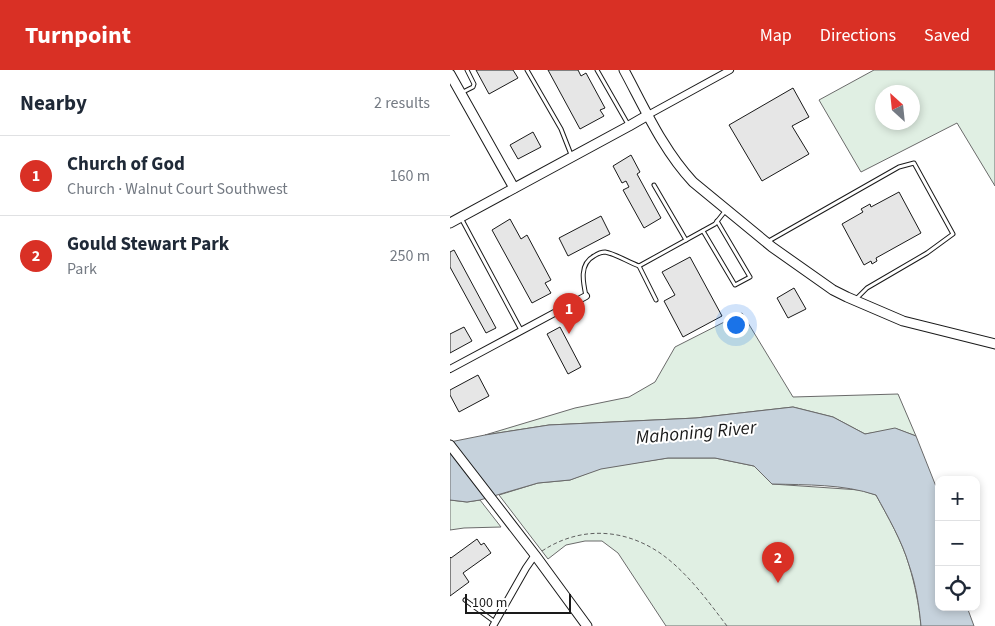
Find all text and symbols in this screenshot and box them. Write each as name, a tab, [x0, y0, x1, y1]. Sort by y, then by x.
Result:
text: Turnpoint	[25, 18, 131, 53]
text: Map	[760, 23, 792, 48]
text: Directions	[820, 23, 896, 48]
text: Saved	[924, 23, 970, 48]
north arrow	[875, 85, 920, 130]
text: Nearby	[20, 88, 87, 118]
text: 2 results	[374, 92, 430, 114]
text: Church of God	[67, 151, 185, 178]
text: 1	[32, 165, 40, 187]
text: 160 m	[390, 165, 430, 187]
text: Church · Walnut Court Southwest	[67, 178, 288, 200]
text: Gould Stewart Park	[67, 231, 229, 258]
text: 2	[32, 245, 40, 267]
text: 250 m	[390, 245, 430, 267]
text: Park	[67, 258, 97, 280]
pin: 1	[553, 293, 585, 334]
your location	[723, 312, 749, 338]
water label: Mahoning River	[635, 414, 759, 452]
map controls	[935, 476, 980, 611]
button: +	[935, 476, 980, 521]
button: −	[935, 521, 980, 566]
pin: 2	[762, 542, 794, 583]
button: locate	[935, 566, 980, 611]
scale bar	[465, 591, 571, 614]
text: 100 m	[472, 593, 507, 613]

